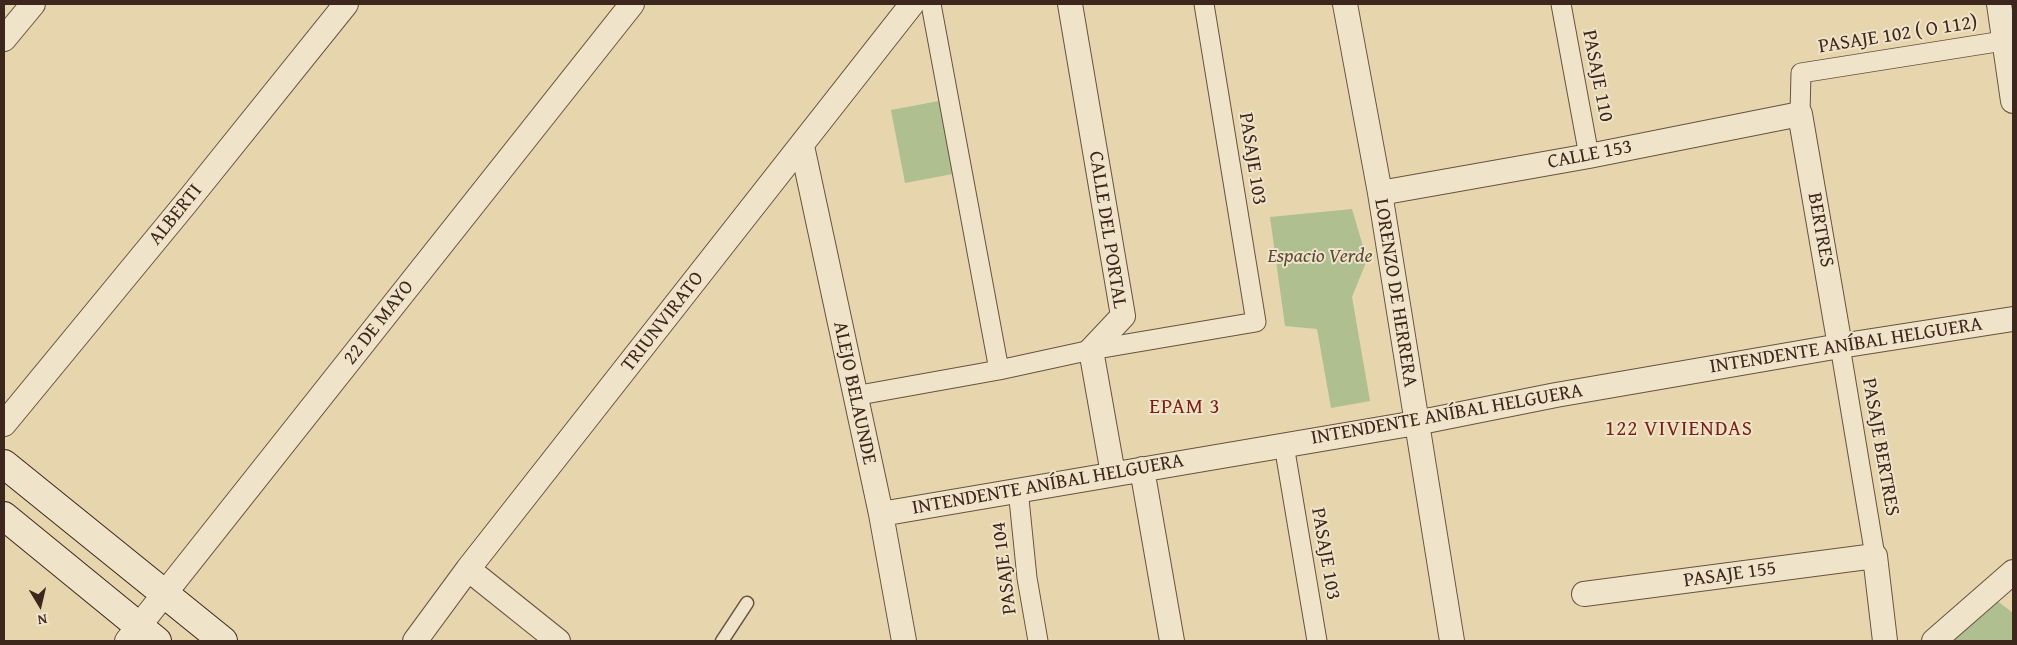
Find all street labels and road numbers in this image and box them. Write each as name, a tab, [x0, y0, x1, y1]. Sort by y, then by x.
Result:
street label: PASAJE 102 ( O 112)	[1817, 11, 1979, 59]
street label: PASAJE 110	[1576, 28, 1618, 124]
street label: PASAJE 103	[1233, 111, 1271, 207]
street label: CALLE 153	[1546, 135, 1634, 175]
street label: CALLE DEL PORTAL	[1083, 150, 1131, 310]
street label: ALBERTI	[144, 180, 208, 250]
street label: BERTRES	[1802, 191, 1838, 269]
street label: LORENZO DE HERRERA	[1368, 197, 1422, 389]
street label: TRIUNVIRATO	[616, 267, 710, 377]
street label: 22 DE MAYO	[339, 276, 419, 370]
street label: INTENDENTE ANÍBAL HELGUERA	[1708, 313, 1984, 379]
street label: ALEJO BELAUNDE	[827, 319, 881, 467]
street label: PASAJE BERTRES	[1856, 376, 1904, 518]
street label: INTENDENTE ANÍBAL HELGUERA	[1309, 379, 1585, 451]
street label: INTENDENTE ANÍBAL HELGUERA	[910, 449, 1186, 521]
street label: PASAJE 103	[1305, 506, 1345, 602]
street label: PASAJE 104	[987, 520, 1023, 616]
street label: PASAJE 155	[1682, 557, 1778, 593]

